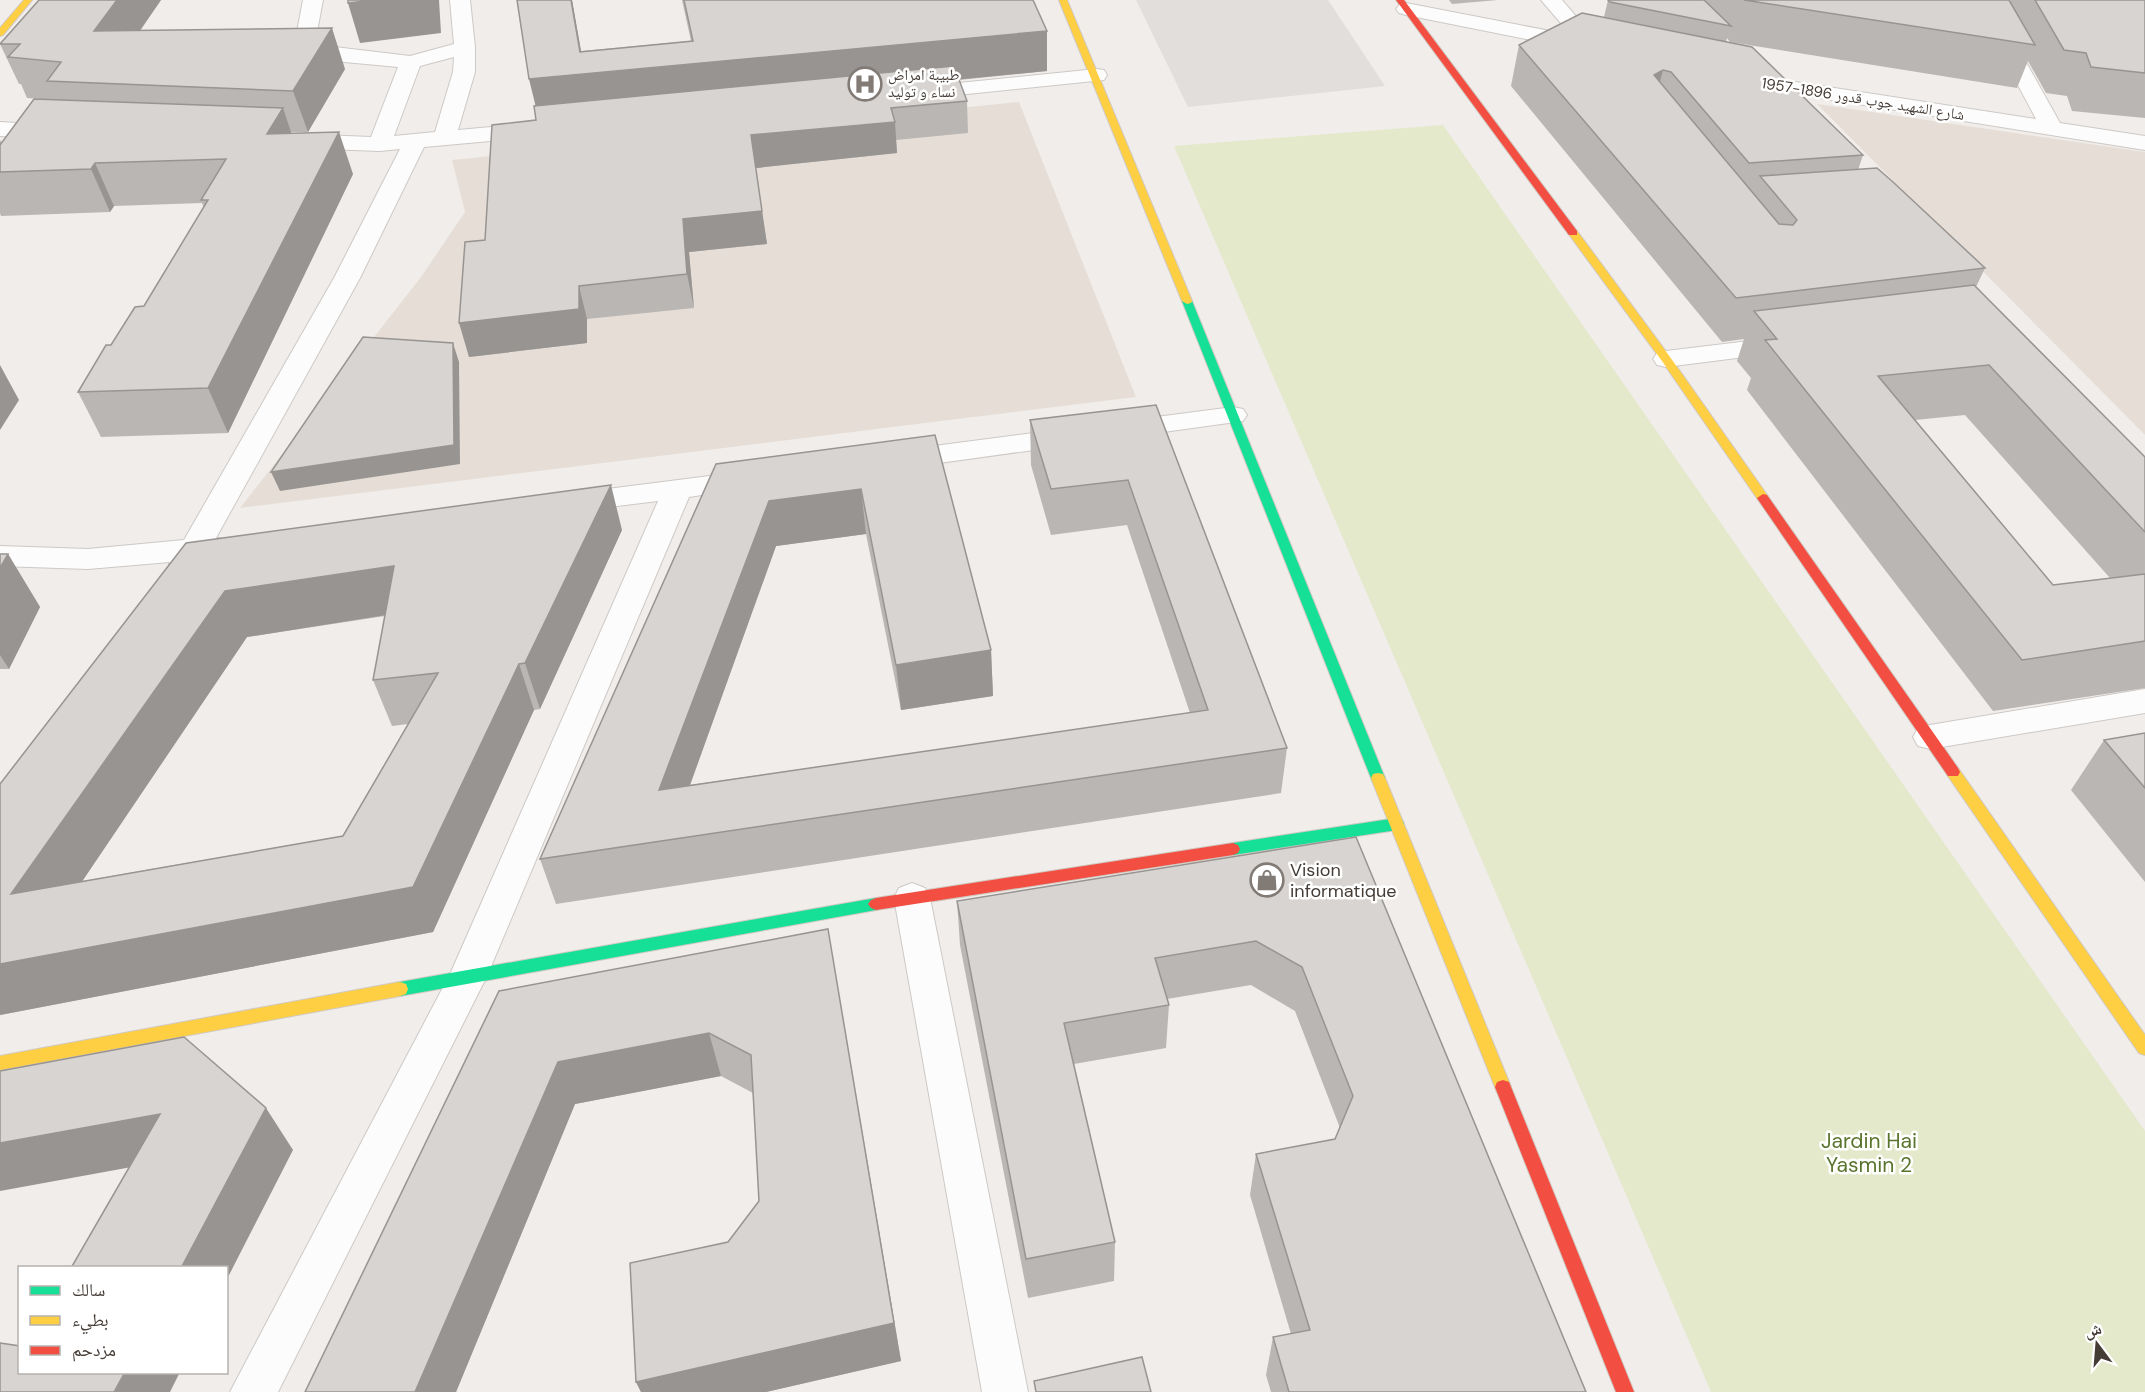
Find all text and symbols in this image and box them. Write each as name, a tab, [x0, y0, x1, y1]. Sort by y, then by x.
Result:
place label: طبيبة امراض نساء و توليد	[888, 65, 959, 102]
hospital icon: طبيبة امراض نساء و توليد	[847, 66, 883, 102]
street label: شارع الشهيد جوب قدور 1896-1957	[1760, 73, 1966, 125]
place label: Vision informatique	[1290, 858, 1397, 903]
shop icon: Vision informatique	[1249, 862, 1285, 898]
park label: Jardin Hai Yasmin 2	[1821, 1127, 1917, 1179]
legend	[18, 1266, 228, 1374]
text: سالك	[72, 1278, 105, 1302]
text: بطيء	[72, 1308, 109, 1335]
north arrow	[2067, 1314, 2127, 1374]
text: ش	[2082, 1318, 2104, 1342]
text: مزدحم	[72, 1338, 116, 1362]

